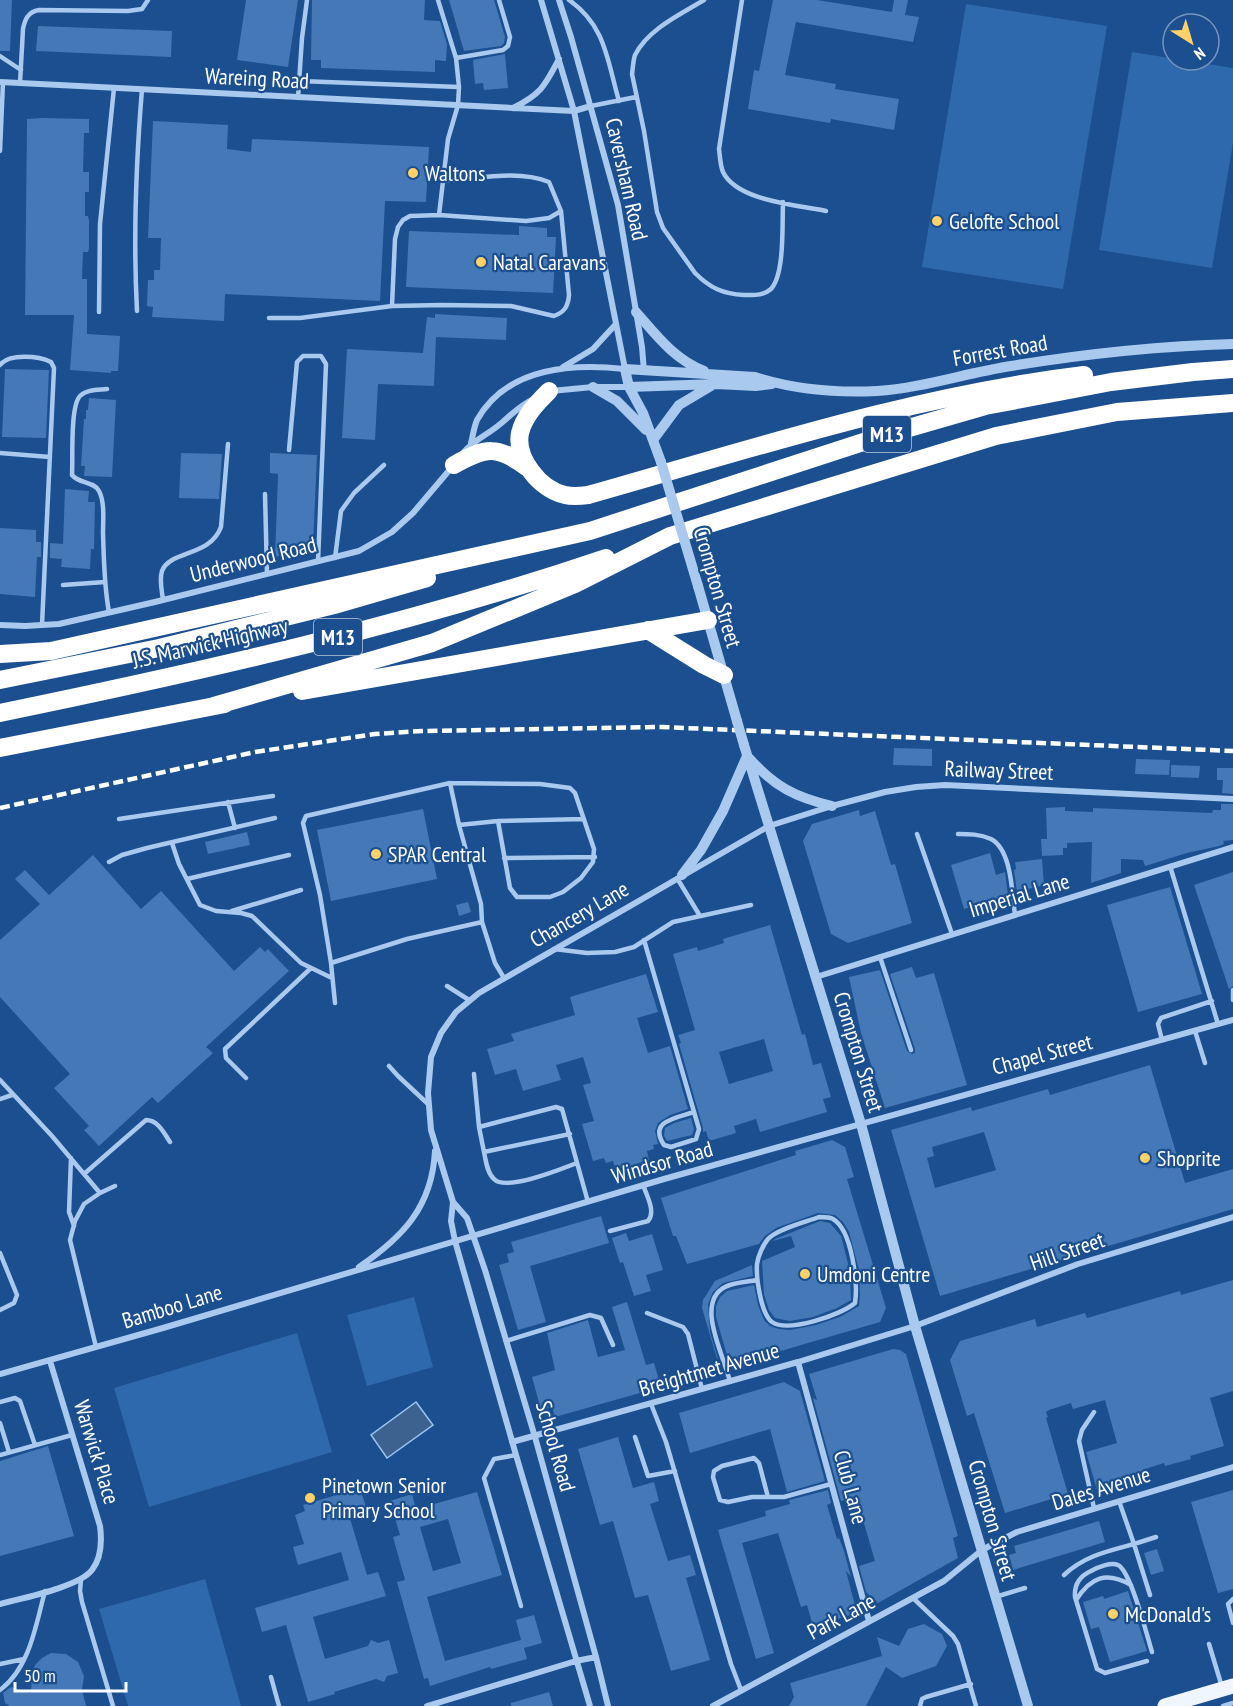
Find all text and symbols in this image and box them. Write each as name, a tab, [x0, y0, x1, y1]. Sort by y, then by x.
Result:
north arrow	[1161, 12, 1221, 72]
text: N	[1191, 43, 1209, 65]
street label: Wareing Road	[204, 61, 310, 95]
street label: Caversham Road	[599, 115, 655, 243]
place label: Waltons	[425, 159, 485, 187]
marker: Waltons	[406, 166, 420, 180]
place label: Gelofte School	[949, 207, 1060, 235]
marker: Gelofte School	[930, 214, 944, 228]
place label: Natal Caravans	[493, 248, 606, 276]
marker: Natal Caravans	[474, 255, 488, 269]
street label: Forrest Road	[951, 328, 1049, 372]
road number: M13	[863, 416, 911, 452]
street label: Crompton Street	[687, 523, 749, 651]
street label: Underwood Road	[187, 530, 319, 588]
street label: J.S. Marwick Highway	[129, 611, 291, 675]
road number: M13	[314, 619, 362, 655]
street label: Railway Street	[944, 754, 1054, 786]
place label: SPAR Central	[388, 840, 487, 868]
marker: SPAR Central	[369, 847, 383, 861]
street label: Imperial Lane	[965, 866, 1073, 924]
street label: Chancery Lane	[525, 875, 633, 953]
street label: Crompton Street	[827, 988, 891, 1116]
street label: Chapel Street	[989, 1027, 1095, 1081]
street label: Windsor Road	[608, 1134, 716, 1190]
place label: Shoprite	[1157, 1144, 1221, 1172]
marker: Shoprite	[1138, 1151, 1152, 1165]
street label: Hill Street	[1026, 1225, 1108, 1277]
place label: Umdoni Centre	[817, 1260, 930, 1288]
marker: Umdoni Centre	[798, 1267, 812, 1281]
street label: Bamboo Lane	[119, 1278, 225, 1334]
street label: Breightmet Avenue	[636, 1336, 782, 1402]
street label: Warwick Place	[68, 1396, 126, 1508]
street label: School Road	[530, 1397, 582, 1495]
street label: Club Lane	[828, 1447, 874, 1527]
street label: Crompton Street	[962, 1456, 1024, 1584]
street label: Dales Avenue	[1048, 1460, 1154, 1516]
place label: Pinetown Senior Primary School	[322, 1471, 446, 1524]
marker: Pinetown Senior Primary School	[303, 1491, 317, 1505]
street label: Park Lane	[802, 1586, 880, 1646]
place label: McDonald's	[1125, 1600, 1211, 1628]
marker: McDonald's	[1106, 1607, 1120, 1621]
scale bar	[15, 1655, 126, 1693]
text: 50 m	[24, 1664, 56, 1687]

